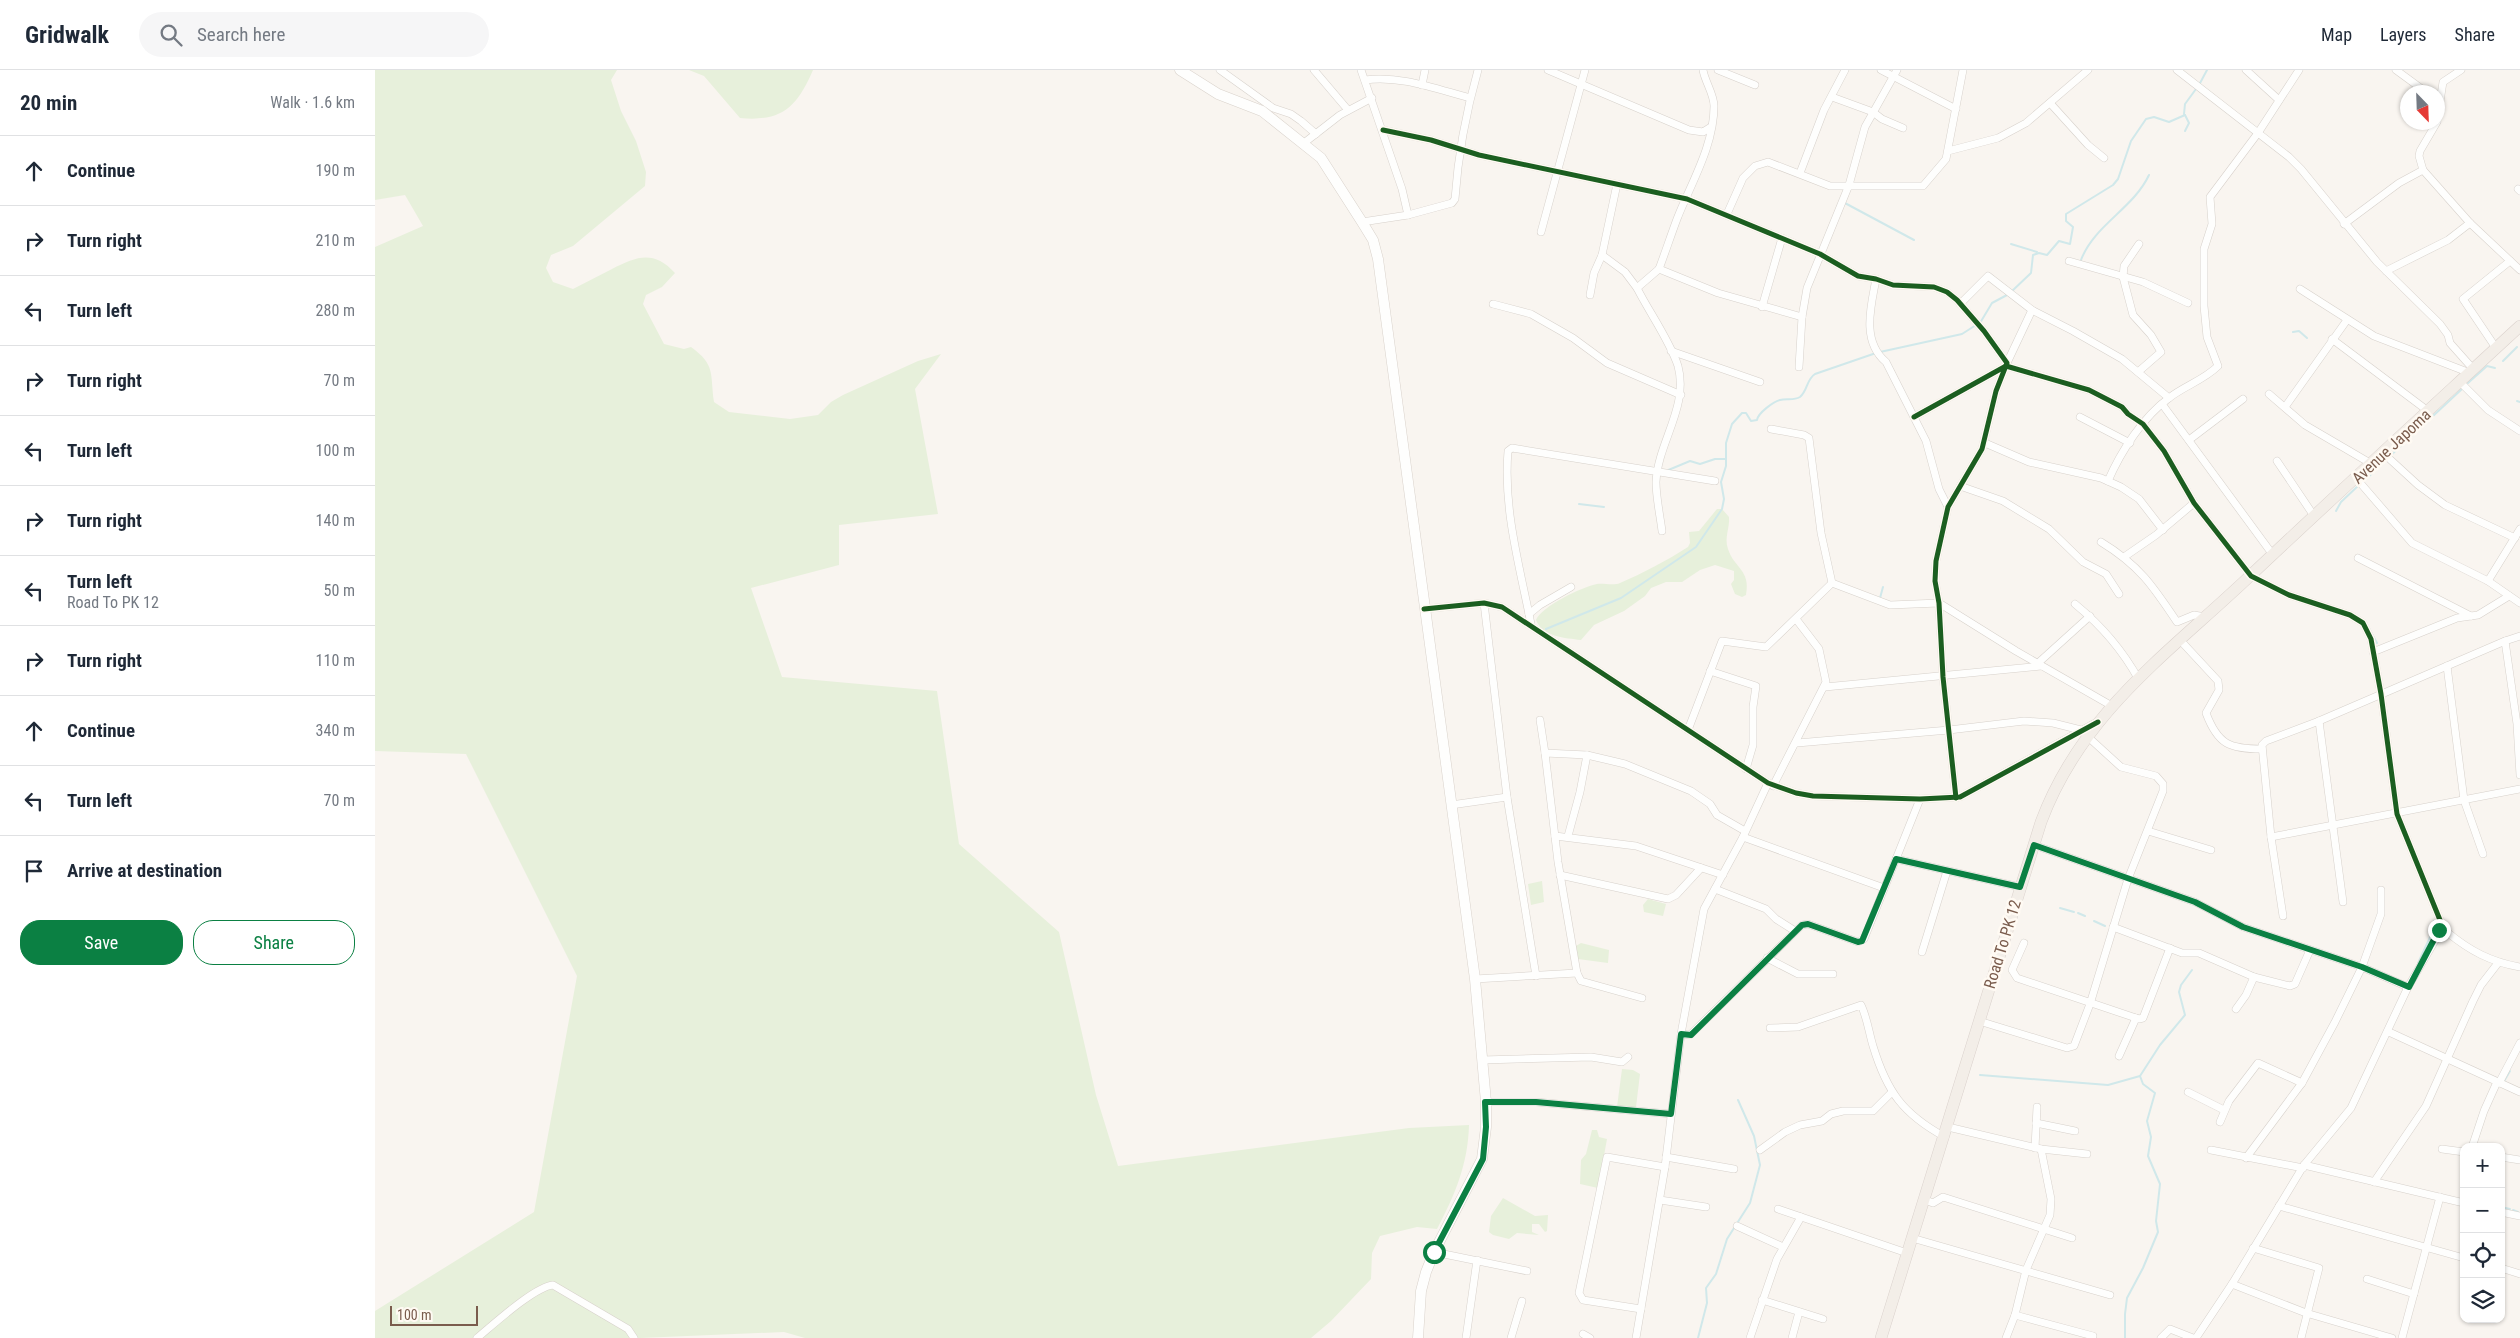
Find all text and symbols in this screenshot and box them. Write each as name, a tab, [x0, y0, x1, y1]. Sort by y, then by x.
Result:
search box	[139, 12, 489, 57]
text: Gridwalk	[25, 21, 109, 49]
icon: search	[157, 21, 185, 49]
text: Search here	[197, 23, 285, 46]
text: Map	[2321, 24, 2352, 45]
text: Layers	[2380, 24, 2427, 45]
text: Share	[2455, 24, 2495, 45]
north arrow	[2400, 85, 2445, 130]
text: 20 min	[20, 91, 77, 115]
text: Walk · 1.6 km	[270, 93, 355, 112]
icon: ahead	[20, 157, 48, 185]
text: Continue	[67, 159, 135, 182]
text: 190 m	[316, 161, 355, 180]
icon: right	[20, 227, 48, 255]
text: Turn right	[67, 229, 142, 252]
text: 210 m	[316, 231, 355, 250]
icon: left	[20, 297, 48, 325]
text: Turn left	[67, 299, 132, 322]
text: 280 m	[316, 301, 355, 320]
icon: right	[20, 367, 48, 395]
text: Turn right	[67, 369, 142, 392]
text: 70 m	[323, 371, 355, 390]
street label: Avenue Japoma	[2348, 405, 2435, 488]
icon: left	[20, 437, 48, 465]
text: Turn left	[67, 439, 132, 462]
text: 100 m	[316, 441, 355, 460]
icon: right	[20, 507, 48, 535]
text: Turn right	[67, 509, 142, 532]
text: 140 m	[316, 511, 355, 530]
text: Turn left	[67, 570, 132, 593]
icon: left	[20, 577, 48, 605]
text: 50 m	[323, 581, 355, 600]
text: Road To PK 12	[67, 593, 159, 612]
icon: right	[20, 647, 48, 675]
text: Turn right	[67, 649, 142, 672]
text: 110 m	[316, 651, 355, 670]
icon: ahead	[20, 717, 48, 745]
text: Continue	[67, 719, 135, 742]
text: 340 m	[316, 721, 355, 740]
icon: left	[20, 787, 48, 815]
text: Turn left	[67, 789, 132, 812]
text: 70 m	[323, 791, 355, 810]
icon: arrive	[20, 857, 48, 885]
text: Arrive at destination	[67, 859, 222, 882]
street label: Road To PK 12	[1980, 897, 2025, 991]
route end	[2428, 919, 2451, 942]
button: Save	[20, 920, 183, 965]
button: Share	[193, 920, 355, 965]
map controls	[2460, 1143, 2505, 1323]
button: +	[2460, 1143, 2505, 1188]
button: −	[2460, 1188, 2505, 1233]
button: locate	[2460, 1233, 2505, 1278]
route start	[1423, 1241, 1446, 1264]
button: layers	[2460, 1278, 2505, 1323]
scale bar	[390, 1303, 477, 1326]
text: 100 m	[397, 1307, 432, 1323]

